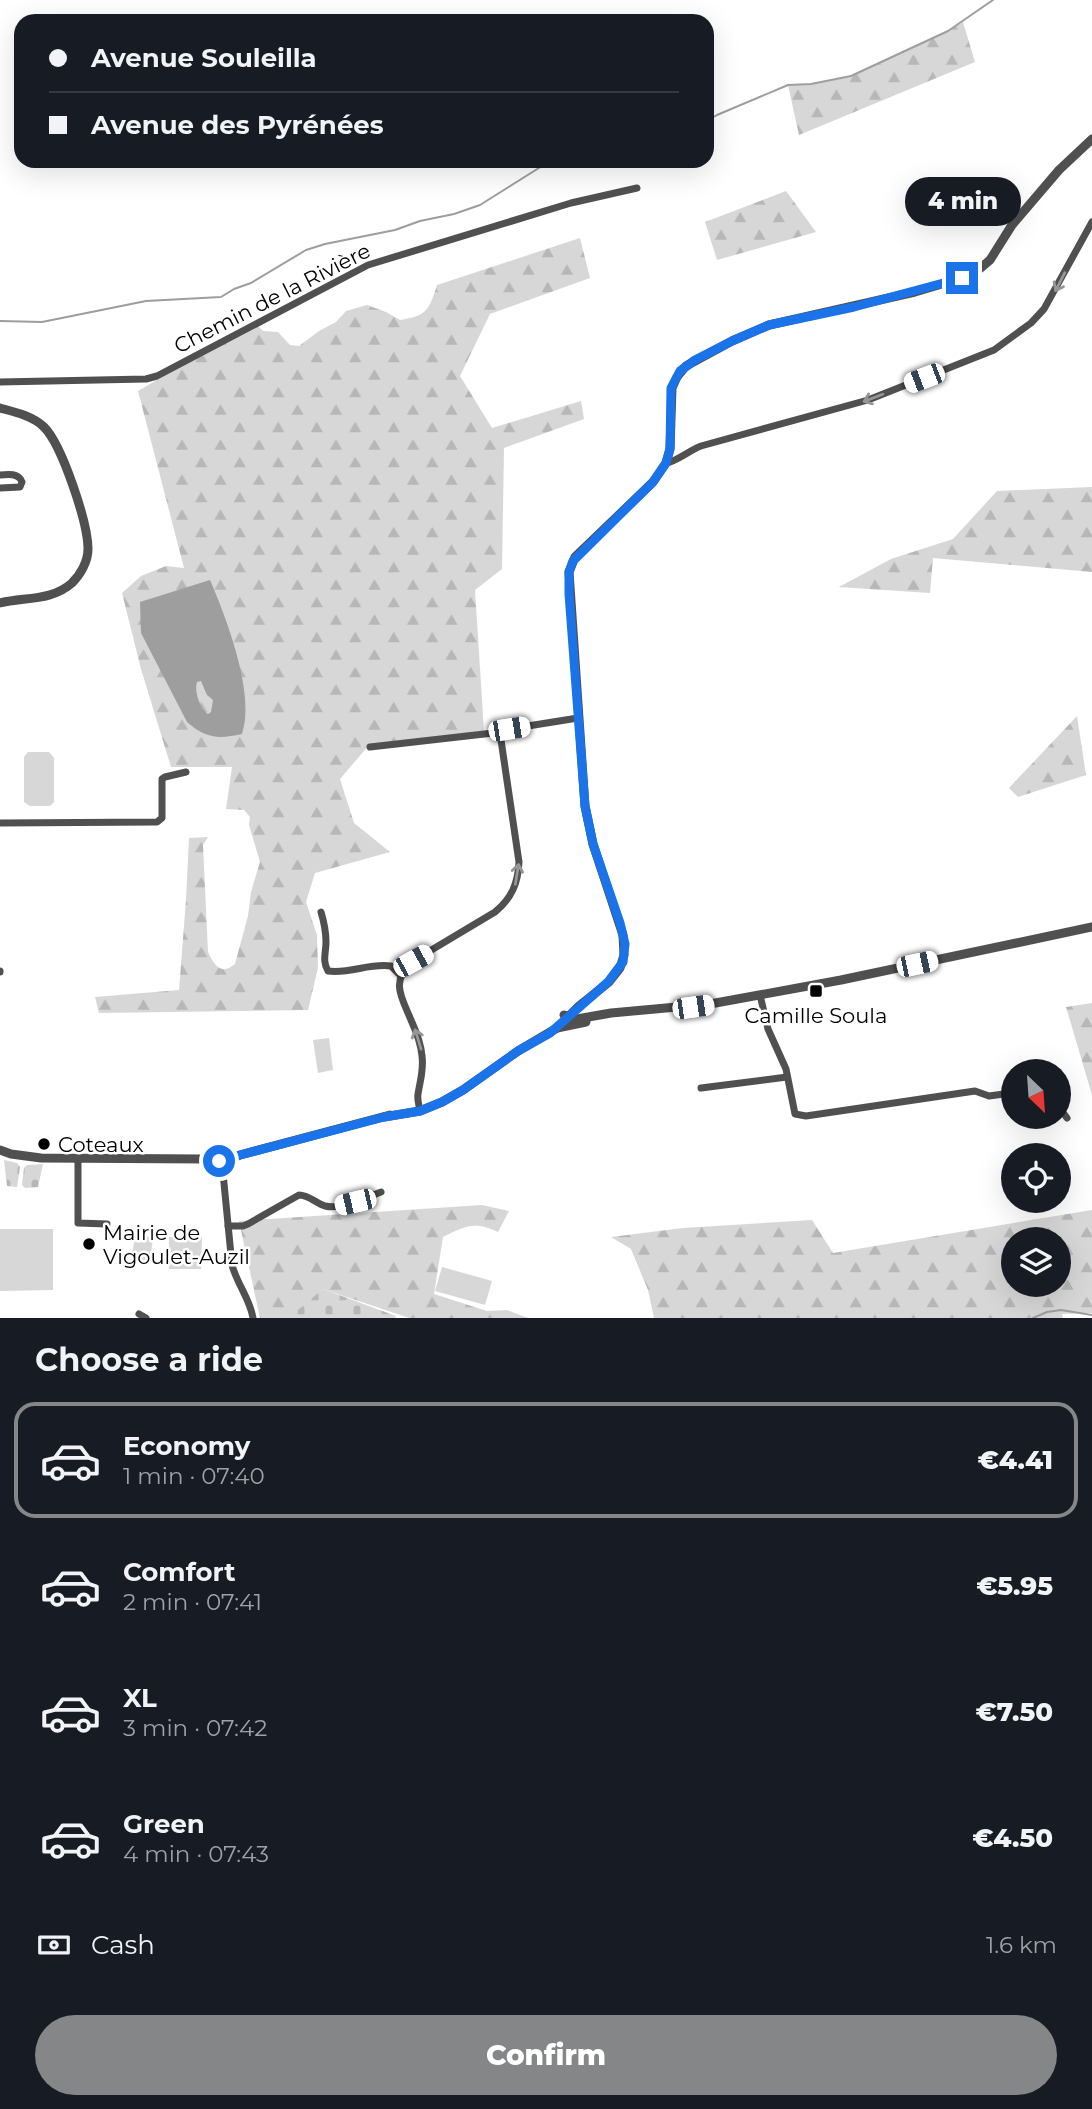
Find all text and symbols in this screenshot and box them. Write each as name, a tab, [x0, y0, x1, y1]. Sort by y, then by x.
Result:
text: Avenue Souleilla	[91, 42, 317, 74]
text: Avenue des Pyrénées	[91, 109, 384, 141]
callout: 4 min	[904, 176, 1020, 226]
text: 4 min	[928, 187, 998, 215]
street label: Chemin de la Rivière	[170, 238, 374, 358]
route end	[946, 262, 978, 294]
one-way arrow	[1052, 271, 1066, 292]
car	[901, 361, 948, 395]
one-way arrow	[862, 393, 884, 405]
car	[487, 715, 532, 743]
one-way arrow	[511, 863, 524, 886]
car	[390, 942, 437, 980]
car	[895, 949, 940, 979]
marker: Camille Soula	[808, 983, 824, 999]
car	[671, 994, 716, 1020]
place label: Camille Soula	[745, 1003, 887, 1028]
one-way arrow	[410, 1028, 423, 1050]
north arrow	[1001, 1059, 1071, 1129]
map controls	[1001, 1059, 1071, 1297]
place label: Coteaux	[58, 1132, 144, 1157]
marker: Coteaux	[36, 1136, 52, 1152]
button: locate	[1001, 1143, 1071, 1213]
route start	[203, 1145, 235, 1177]
car	[333, 1187, 378, 1217]
place label: Mairie de Vigoulet-Auzil	[103, 1220, 250, 1269]
button: layers	[1001, 1227, 1071, 1297]
marker: Mairie de Vigoulet-Auzil	[81, 1236, 97, 1252]
text: Choose a ride	[35, 1340, 263, 1379]
icon: car	[39, 1429, 102, 1492]
text: Economy	[123, 1430, 250, 1462]
text: €4.41	[978, 1444, 1053, 1476]
text: 1 min · 07:40	[123, 1462, 265, 1490]
icon: car	[39, 1555, 102, 1618]
text: Comfort	[123, 1556, 235, 1588]
text: €5.95	[976, 1570, 1053, 1602]
text: 2 min · 07:41	[123, 1588, 262, 1616]
icon: car	[39, 1681, 102, 1744]
text: XL	[123, 1682, 157, 1714]
text: €7.50	[976, 1696, 1053, 1728]
text: 3 min · 07:42	[123, 1714, 267, 1742]
icon: car	[39, 1807, 102, 1870]
text: Green	[123, 1808, 205, 1840]
text: €4.50	[972, 1822, 1053, 1854]
text: 4 min · 07:43	[123, 1840, 269, 1868]
icon: cash	[35, 1926, 73, 1964]
text: Cash	[91, 1929, 155, 1961]
text: 1.6 km	[986, 1931, 1057, 1959]
button: Confirm	[35, 2015, 1057, 2095]

